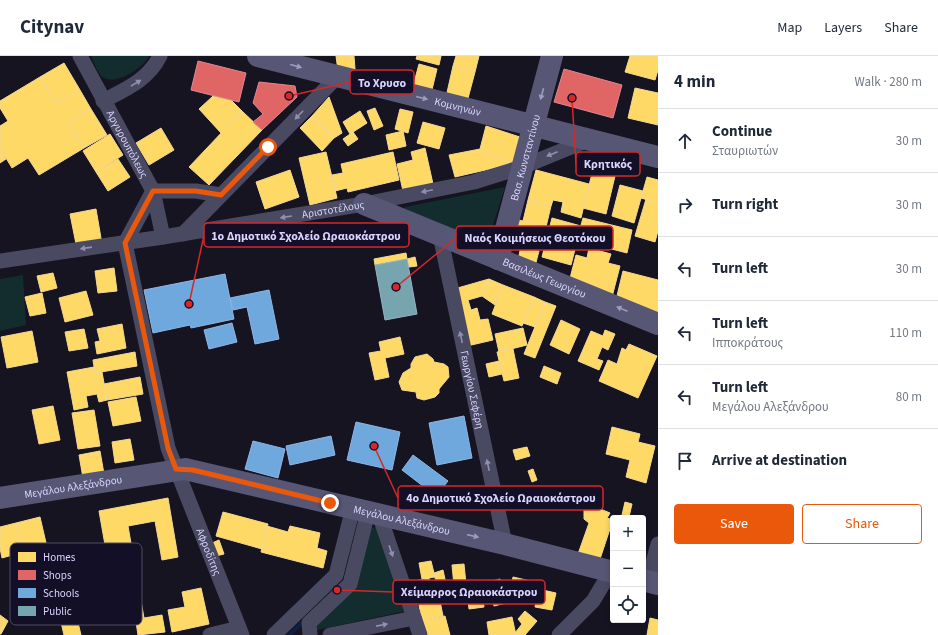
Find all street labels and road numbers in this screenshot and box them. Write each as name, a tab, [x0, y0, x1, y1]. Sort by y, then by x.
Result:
street label: Κομνηνών	[433, 94, 482, 120]
street label: Αργυρουπόλεως	[103, 108, 152, 181]
street label: Βασ. Κωνσταντίνου	[507, 113, 544, 203]
street label: Αριστοτέλους	[301, 197, 366, 222]
street label: Βασιλέως Γεωργίου	[500, 254, 588, 302]
street label: Γεωργίου Σεφέρη	[456, 349, 488, 430]
street label: Μεγάλου Αλεξάνδρου	[23, 472, 123, 502]
street label: Μεγάλου Αλεξάνδρου	[352, 502, 452, 539]
street label: Αφροδίτης	[192, 526, 225, 578]

